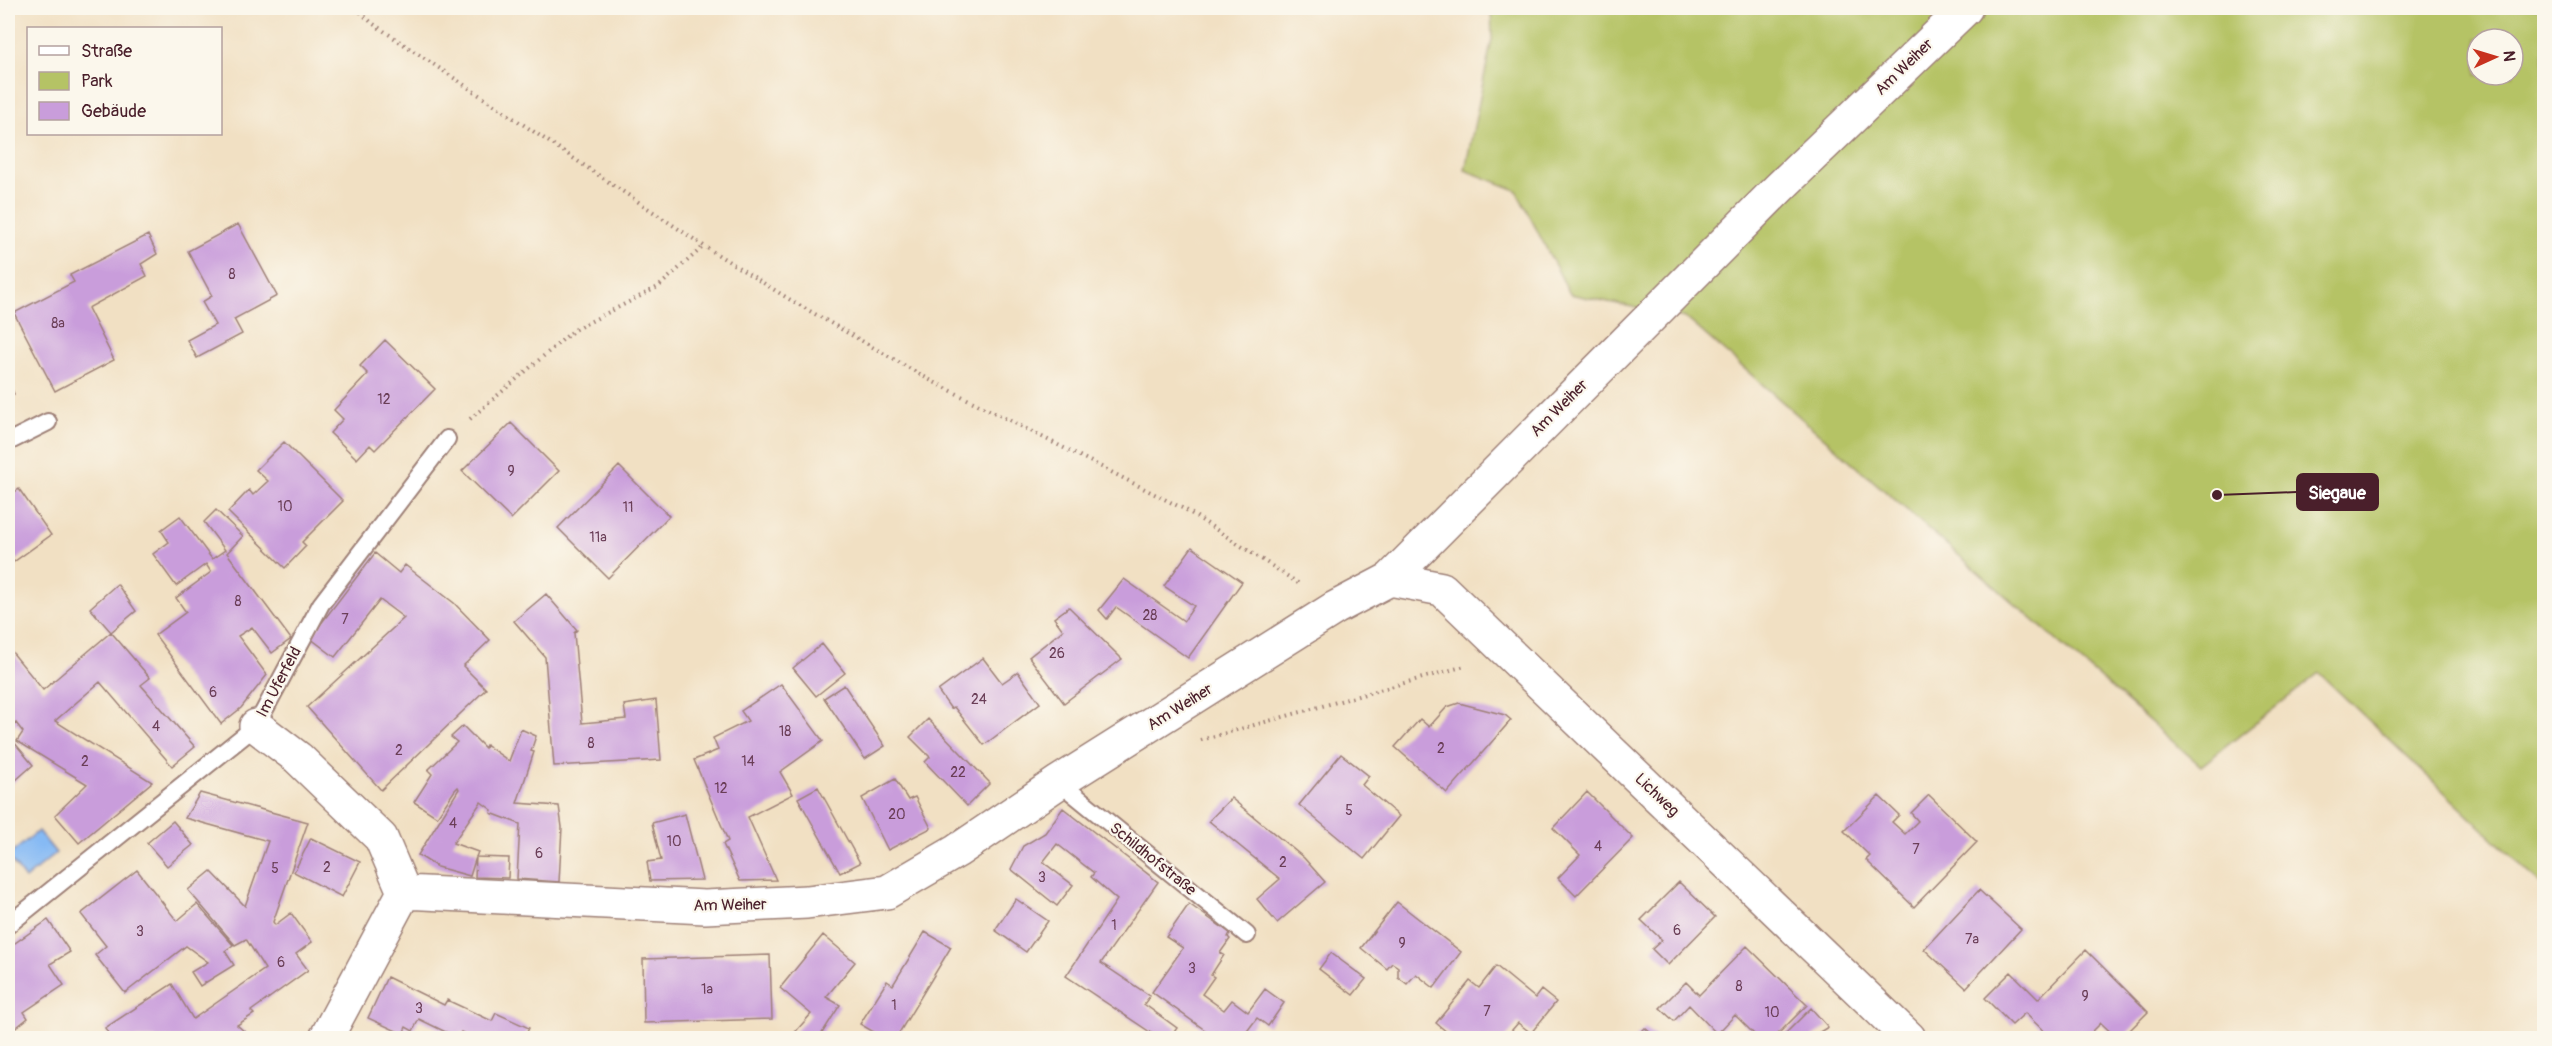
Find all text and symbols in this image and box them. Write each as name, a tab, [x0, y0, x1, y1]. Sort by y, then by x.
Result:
legend	[27, 27, 222, 135]
north arrow	[2465, 27, 2525, 87]
street label: Am Weiher	[1871, 34, 1937, 100]
text: Straße	[81, 40, 132, 63]
text: N	[2499, 50, 2519, 62]
text: Park	[81, 70, 113, 93]
text: Gebäude	[81, 100, 146, 123]
house number: 8	[228, 266, 236, 283]
house number: 8a	[51, 315, 65, 332]
street label: Am Weiher	[1526, 375, 1592, 441]
house number: 12	[377, 391, 391, 408]
house number: 9	[507, 463, 515, 480]
callout: Siegaue	[2297, 474, 2378, 510]
text: Siegaue	[2308, 482, 2367, 505]
house number: 10	[277, 498, 293, 515]
house number: 11	[623, 499, 633, 516]
house number: 11a	[589, 529, 607, 546]
house number: 8	[234, 593, 242, 610]
house number: 28	[1143, 607, 1157, 624]
house number: 7	[341, 611, 349, 628]
street label: Im Uferfeld	[252, 643, 306, 721]
house number: 26	[1049, 645, 1065, 662]
street label: Am Weiher	[1144, 679, 1217, 735]
house number: 6	[209, 684, 217, 701]
house number: 24	[971, 691, 987, 708]
house number: 4	[152, 718, 160, 735]
house number: 18	[779, 723, 791, 740]
house number: 8	[587, 735, 595, 752]
house number: 2	[1437, 740, 1445, 757]
house number: 2	[395, 742, 403, 759]
house number: 2	[81, 753, 89, 770]
house number: 14	[741, 753, 755, 770]
house number: 22	[950, 764, 966, 781]
street label: Lichweg	[1631, 769, 1683, 821]
house number: 12	[714, 780, 728, 797]
house number: 5	[1345, 802, 1353, 819]
house number: 20	[888, 806, 906, 823]
house number: 4	[449, 815, 457, 832]
street label: Schildhofstraße	[1106, 818, 1200, 900]
house number: 10	[666, 833, 682, 850]
house number: 4	[1594, 838, 1602, 855]
house number: 7	[1912, 841, 1920, 858]
house number: 6	[535, 845, 543, 862]
house number: 2	[1279, 854, 1287, 871]
house number: 2	[323, 859, 331, 876]
house number: 5	[271, 860, 279, 877]
house number: 3	[1038, 869, 1046, 886]
street label: Am Weiher	[693, 894, 767, 916]
house number: 1	[1111, 917, 1117, 934]
house number: 6	[1673, 922, 1681, 939]
house number: 3	[136, 923, 144, 940]
house number: 7a	[1965, 931, 1979, 948]
house number: 9	[1398, 935, 1406, 952]
house number: 6	[277, 954, 285, 971]
house number: 3	[1188, 960, 1196, 977]
house number: 8	[1735, 978, 1743, 995]
house number: 1a	[701, 981, 713, 998]
house number: 9	[2081, 988, 2089, 1005]
house number: 1	[891, 997, 897, 1014]
house number: 3	[415, 1000, 423, 1017]
house number: 7	[1483, 1003, 1491, 1020]
house number: 10	[1764, 1004, 1780, 1021]

